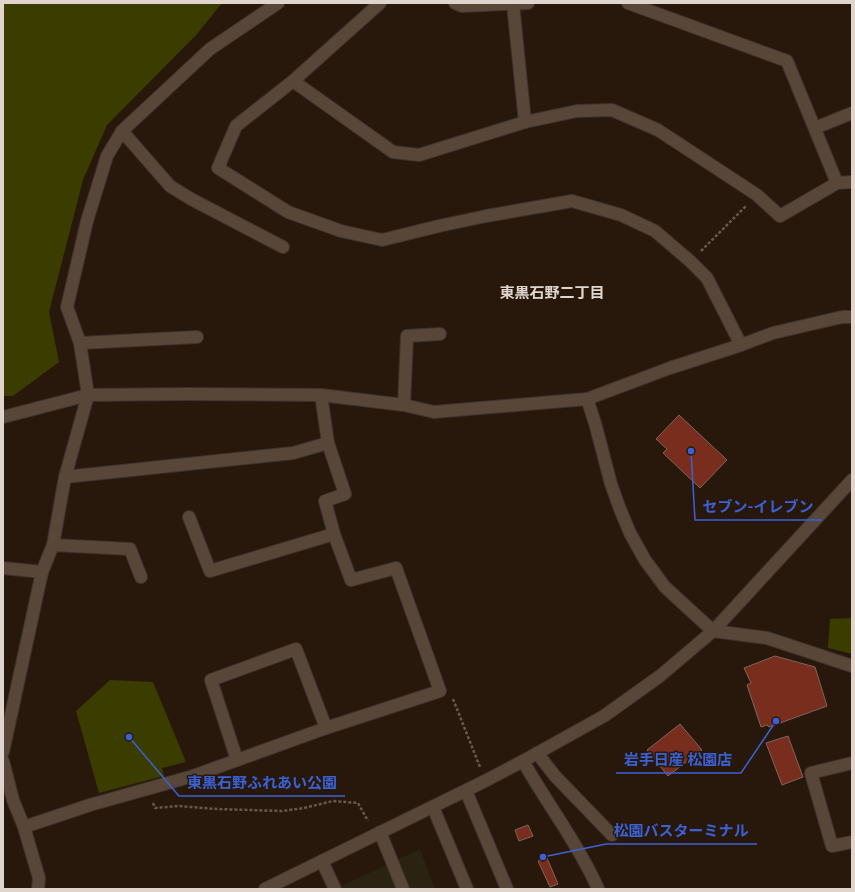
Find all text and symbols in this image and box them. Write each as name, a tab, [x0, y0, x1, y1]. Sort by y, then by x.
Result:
district label: 東黒石野二丁目	[499, 284, 605, 302]
callout: セブン-イレブン	[695, 493, 822, 520]
text: セブン-イレブン	[703, 498, 813, 516]
callout: 岩手日産 松園店	[616, 746, 741, 773]
text: 岩手日産 松園店	[624, 751, 732, 769]
callout: 東黒石野ふれあい公園	[179, 769, 345, 796]
text: 東黒石野ふれあい公園	[187, 774, 337, 792]
callout: 松園バスターミナル	[606, 817, 757, 844]
text: 松園バスターミナル	[613, 822, 749, 840]

